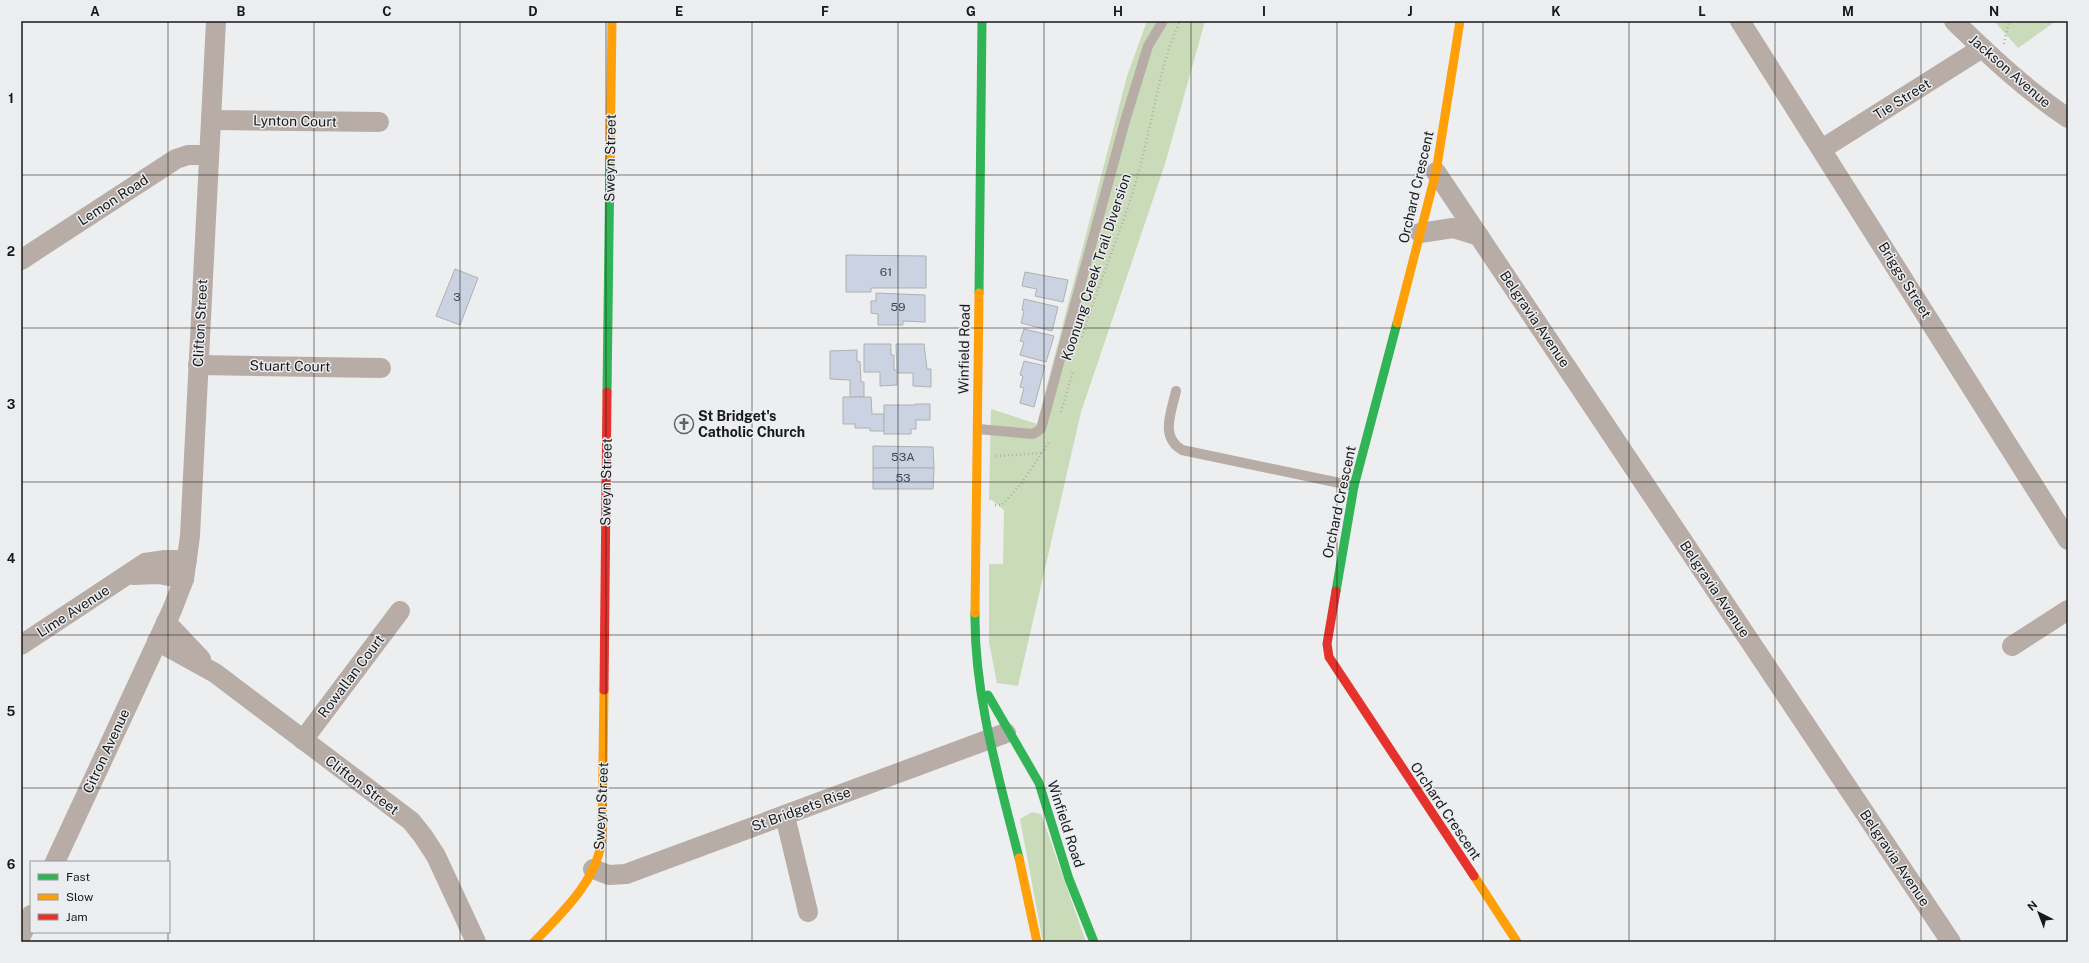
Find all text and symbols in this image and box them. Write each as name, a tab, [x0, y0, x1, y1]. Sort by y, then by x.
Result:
text: A	[90, 4, 100, 19]
text: B	[237, 4, 246, 19]
text: C	[382, 4, 392, 19]
text: D	[528, 4, 538, 19]
text: E	[675, 4, 683, 19]
text: F	[821, 4, 829, 19]
text: G	[966, 4, 976, 19]
text: H	[1113, 4, 1123, 19]
text: I	[1262, 4, 1266, 19]
text: J	[1407, 4, 1413, 19]
text: K	[1551, 4, 1561, 19]
text: L	[1698, 4, 1706, 19]
text: M	[1842, 4, 1854, 19]
text: N	[1989, 4, 1999, 19]
street label: Jackson Avenue	[1966, 31, 2054, 111]
street label: Tie Street	[1871, 75, 1933, 123]
text: 1	[8, 91, 14, 106]
street label: Lynton Court	[253, 112, 337, 130]
street label: Sweyn Street	[601, 114, 619, 202]
street label: Orchard Crescent	[1395, 129, 1437, 245]
street label: Lemon Road	[75, 171, 151, 229]
street label: Koonung Creek Trail Diversion	[1058, 172, 1134, 362]
street label: Briggs Street	[1875, 239, 1935, 321]
text: 2	[7, 244, 15, 259]
house number: 61	[880, 265, 892, 279]
street label: Belgravia Avenue	[1497, 268, 1573, 370]
street label: Clifton Street	[190, 279, 210, 367]
house number: 3	[453, 290, 461, 304]
house number: 59	[890, 300, 906, 314]
street label: Winfield Road	[955, 304, 973, 394]
street label: Stuart Court	[249, 357, 331, 375]
text: 3	[7, 397, 16, 412]
place label: St Bridget's Catholic Church	[698, 408, 805, 440]
church icon: St Bridget's Catholic Church	[673, 413, 695, 435]
street label: Sweyn Street	[597, 438, 615, 526]
street label: Orchard Crescent	[1319, 444, 1359, 560]
house number: 53A	[891, 450, 915, 464]
house number: 53	[895, 471, 911, 485]
street label: Belgravia Avenue	[1677, 538, 1753, 640]
text: 4	[7, 551, 16, 566]
street label: Lime Avenue	[34, 582, 112, 640]
street label: Rowallan Court	[315, 631, 387, 721]
text: 5	[7, 704, 16, 719]
street label: Citron Avenue	[79, 706, 133, 796]
street label: Clifton Street	[322, 752, 402, 818]
street label: Orchard Crescent	[1407, 759, 1485, 863]
street label: Sweyn Street	[591, 762, 611, 850]
street label: Winfield Road	[1044, 779, 1088, 869]
street label: St Bridgets Rise	[749, 784, 853, 834]
street label: Belgravia Avenue	[1857, 807, 1933, 909]
text: 6	[7, 857, 16, 872]
legend	[30, 861, 170, 933]
text: Fast	[66, 870, 91, 884]
text: Slow	[66, 890, 94, 904]
north arrow	[2019, 893, 2059, 933]
text: N	[2025, 898, 2040, 913]
text: Jam	[66, 910, 88, 924]

